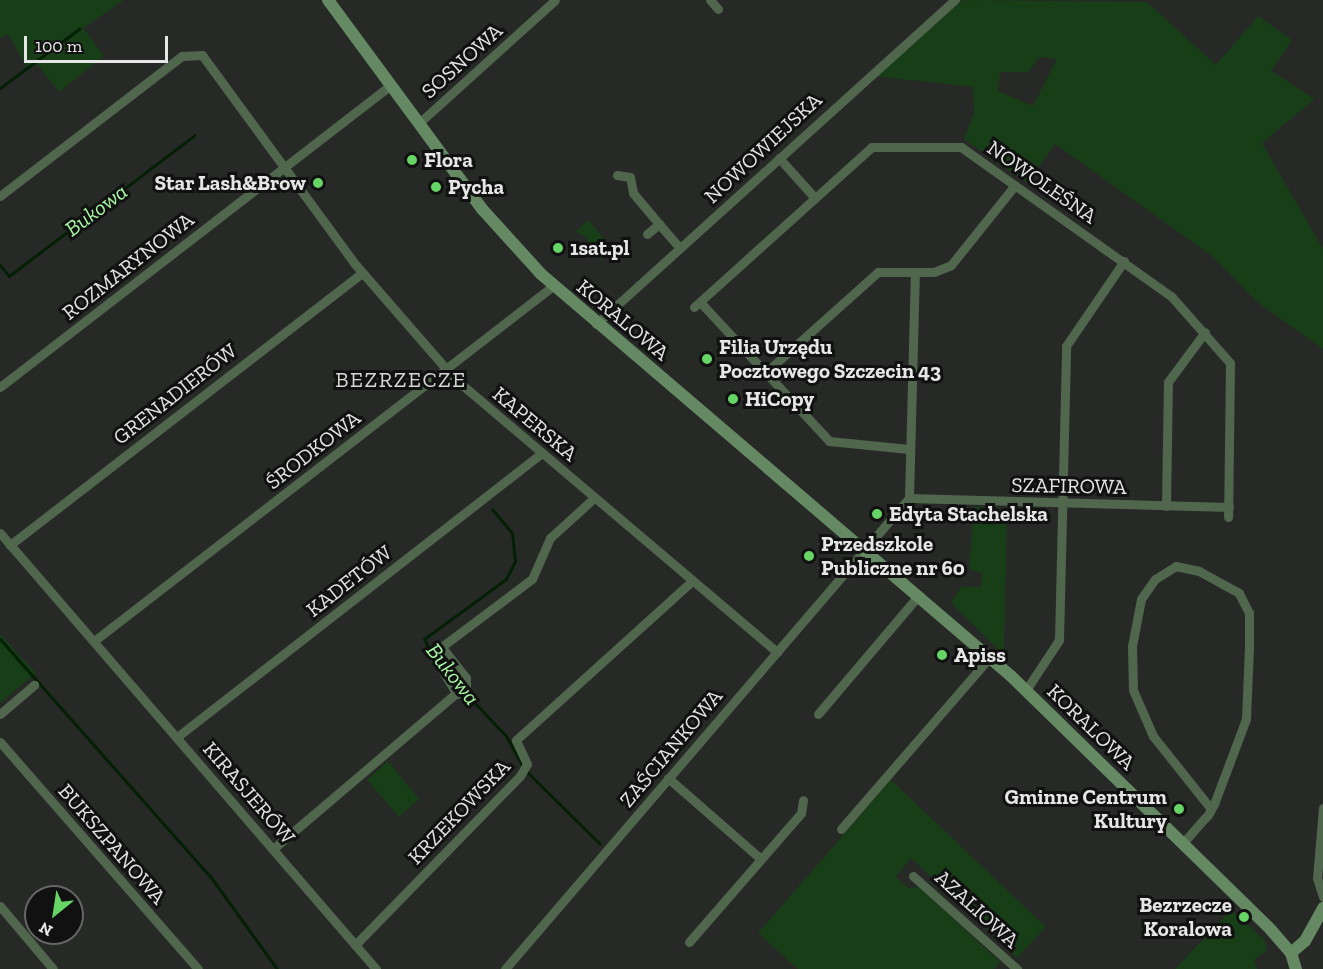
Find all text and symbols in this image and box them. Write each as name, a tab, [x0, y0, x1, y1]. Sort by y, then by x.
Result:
street label: SOSNOWA	[416, 18, 508, 104]
scale bar	[27, 24, 171, 62]
text: 100 m	[35, 35, 82, 57]
street label: NOWOWIEJSKA	[699, 87, 827, 209]
street label: NOWOLEŚNA	[982, 135, 1102, 229]
place label: Flora	[424, 147, 473, 173]
marker: Flora	[405, 153, 419, 167]
place label: Star Lash&Brow	[154, 170, 306, 196]
place label: Pycha	[448, 174, 504, 200]
marker: Star Lash&Brow	[311, 176, 325, 190]
water label: Bukowa	[60, 178, 132, 242]
marker: Pycha	[429, 180, 443, 194]
street label: ROZMARYNOWA	[57, 207, 199, 325]
place label: 1sat.pl	[570, 235, 630, 261]
marker: 1sat.pl	[551, 241, 565, 255]
street label: KORALOWA	[572, 274, 674, 366]
place label: Filia Urzędu Pocztowego Szczecin 43	[719, 334, 941, 384]
street label: GRENADIERÓW	[108, 338, 242, 450]
marker: Filia Urzędu Pocztowego Szczecin 43	[700, 352, 714, 366]
district label: BEZRZECZE	[335, 367, 467, 393]
street label: KAPERSKA	[488, 381, 582, 467]
place label: HiCopy	[745, 386, 814, 412]
marker: HiCopy	[726, 392, 740, 406]
street label: ŚRODKOWA	[261, 405, 365, 495]
street label: SZAFIROWA	[1011, 472, 1127, 500]
place label: Edyta Stachelska	[889, 501, 1048, 527]
marker: Edyta Stachelska	[870, 507, 884, 521]
place label: Przedszkole Publiczne nr 60	[821, 531, 965, 581]
street label: KADETÓW	[301, 540, 397, 622]
marker: Przedszkole Publiczne nr 60	[802, 549, 816, 563]
water label: Bukowa	[421, 638, 485, 710]
place label: Apiss	[954, 642, 1006, 668]
marker: Apiss	[935, 648, 949, 662]
street label: KORALOWA	[1042, 679, 1140, 775]
street label: ZAŚCIANKOWA	[614, 684, 728, 812]
street label: KIRASJERÓW	[198, 737, 300, 849]
street label: KRZEKOWSKA	[403, 754, 515, 870]
street label: BUKSZPANOWA	[53, 779, 171, 909]
place label: Gminne Centrum Kultury	[1005, 784, 1167, 834]
marker: Gminne Centrum Kultury	[1172, 802, 1186, 816]
street label: AZALIOWA	[930, 865, 1024, 953]
north arrow	[24, 885, 84, 945]
place label: Bezrzecze Koralowa	[1139, 892, 1232, 942]
marker: Bezrzecze Koralowa	[1237, 910, 1251, 924]
text: N	[36, 918, 56, 941]

